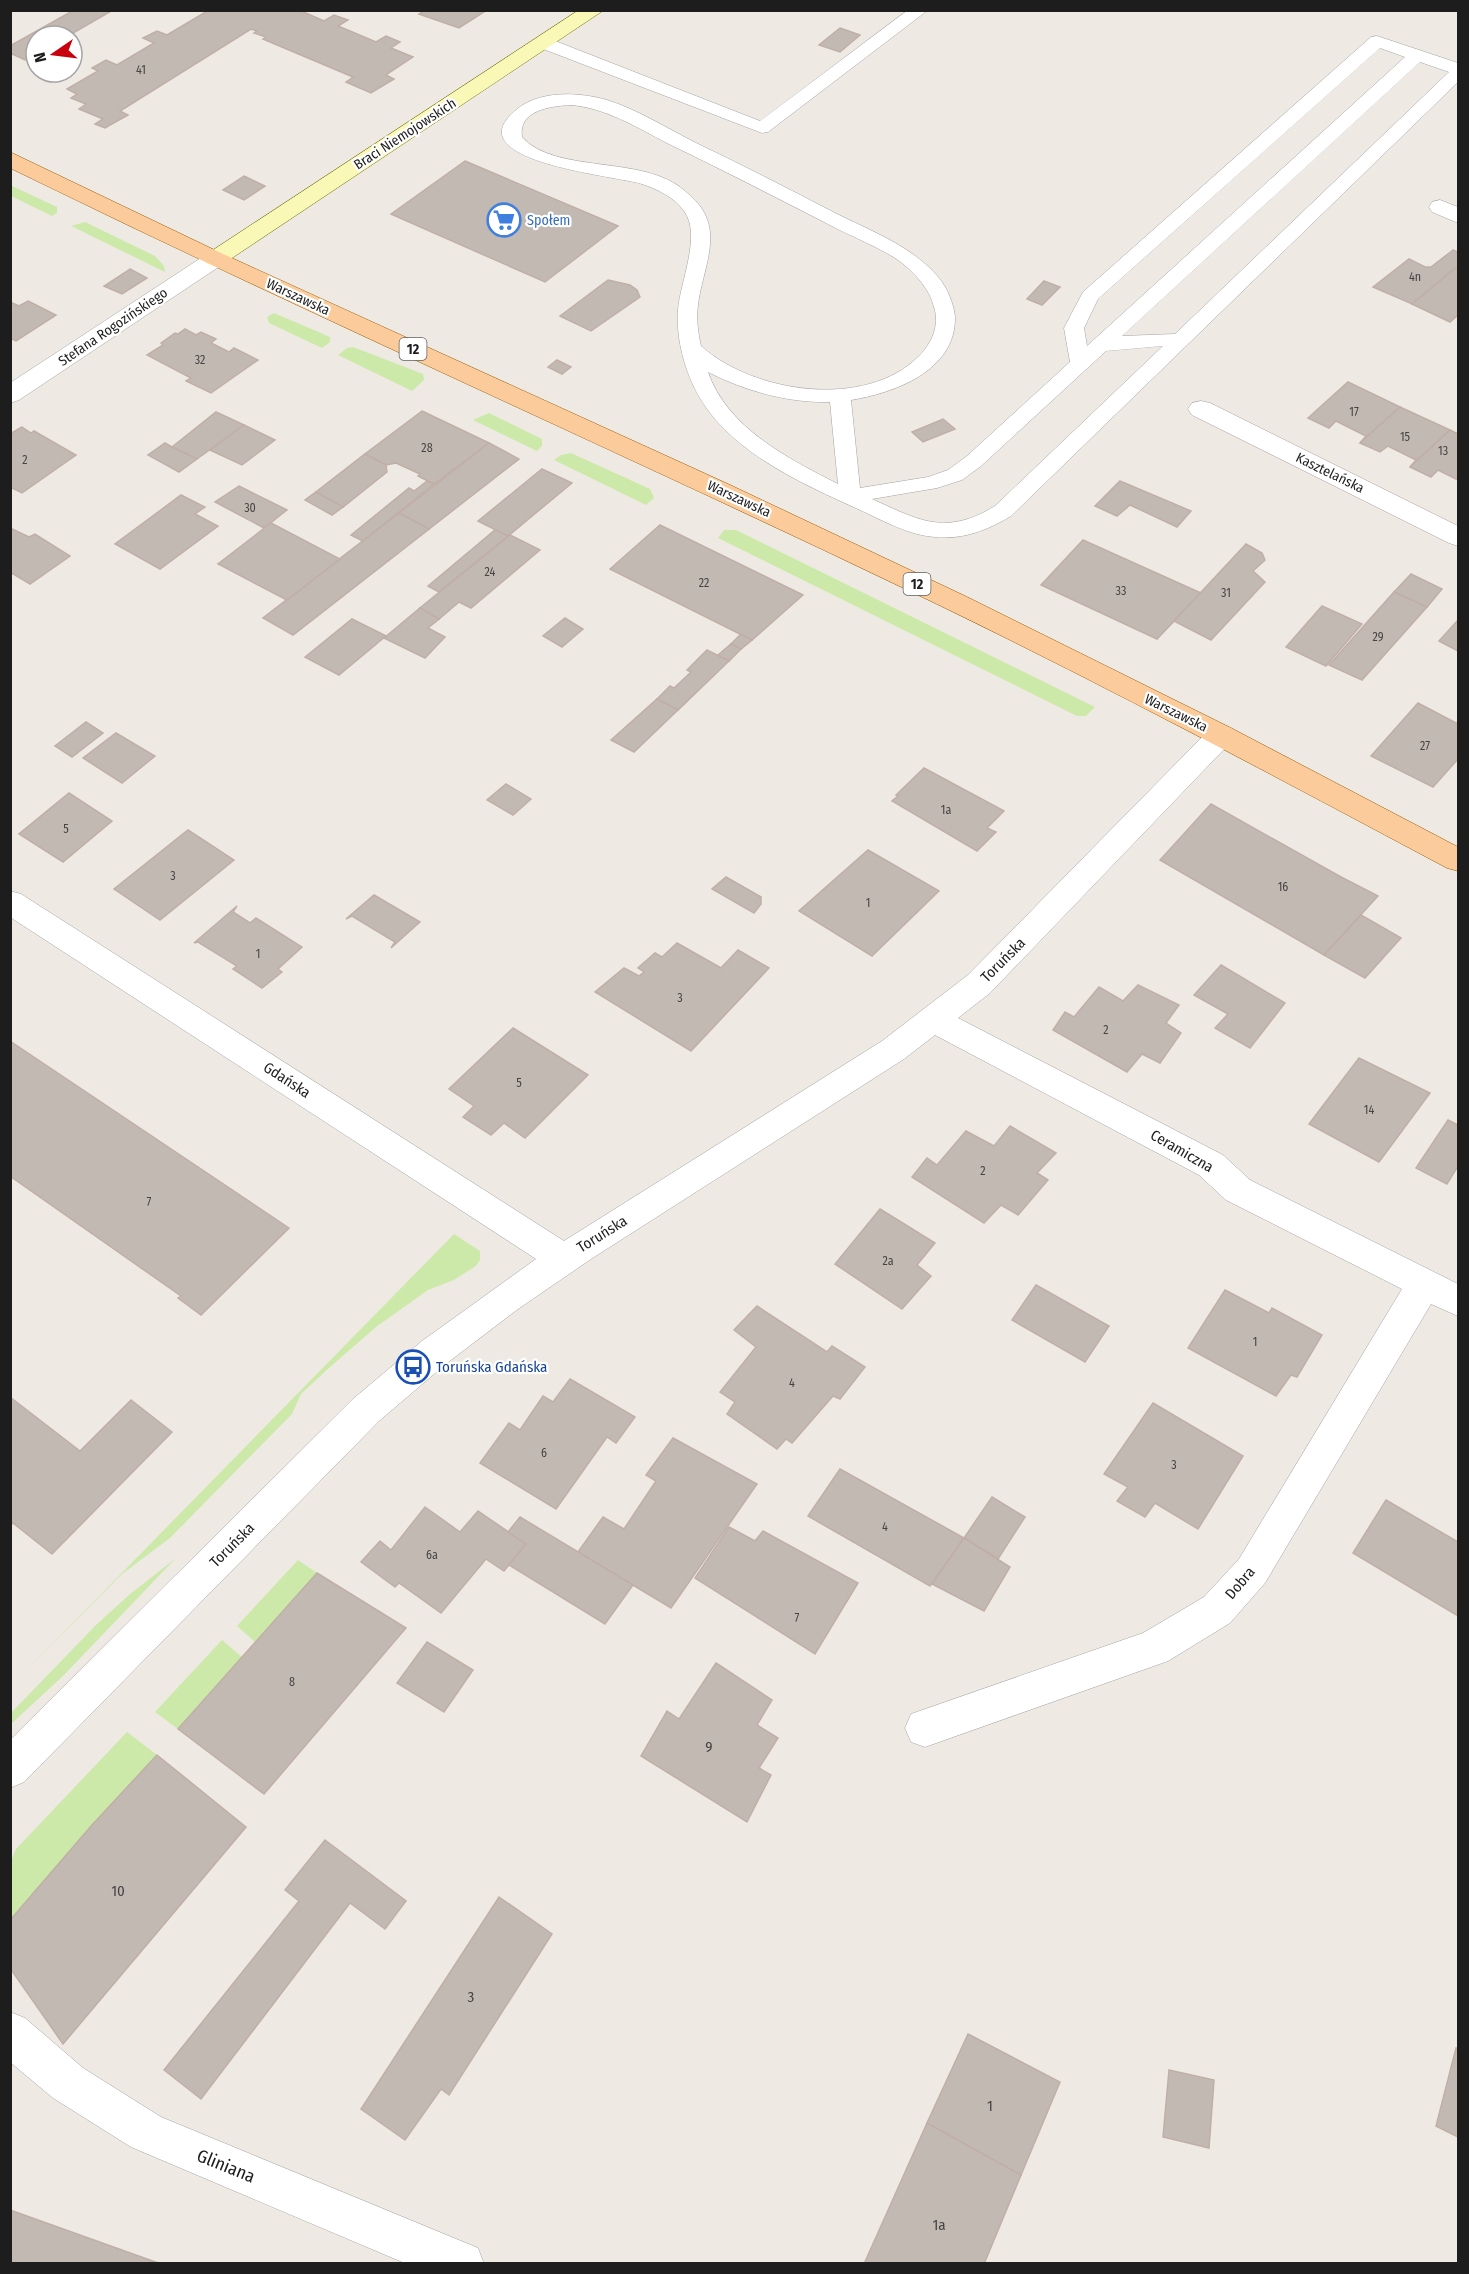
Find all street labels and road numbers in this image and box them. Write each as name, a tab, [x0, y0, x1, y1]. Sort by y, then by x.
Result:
street label: Braci Niemojowskich	[351, 95, 459, 173]
street label: Warszawska	[264, 275, 333, 319]
street label: Stefana Rogozińskiego	[55, 284, 171, 370]
road number: 12	[400, 338, 426, 360]
street label: Kasztelańska	[1293, 449, 1367, 497]
street label: Warszawska	[705, 477, 774, 521]
road number: 12	[904, 573, 930, 595]
street label: Warszawska	[1142, 690, 1210, 736]
street label: Toruńska	[977, 934, 1029, 986]
street label: Gdańska	[260, 1058, 314, 1102]
street label: Ceramiczna	[1147, 1126, 1217, 1176]
street label: Toruńska	[574, 1212, 630, 1256]
street label: Toruńska	[206, 1519, 258, 1571]
street label: Dobra	[1221, 1563, 1259, 1603]
street label: Gliniana	[194, 2144, 258, 2188]

